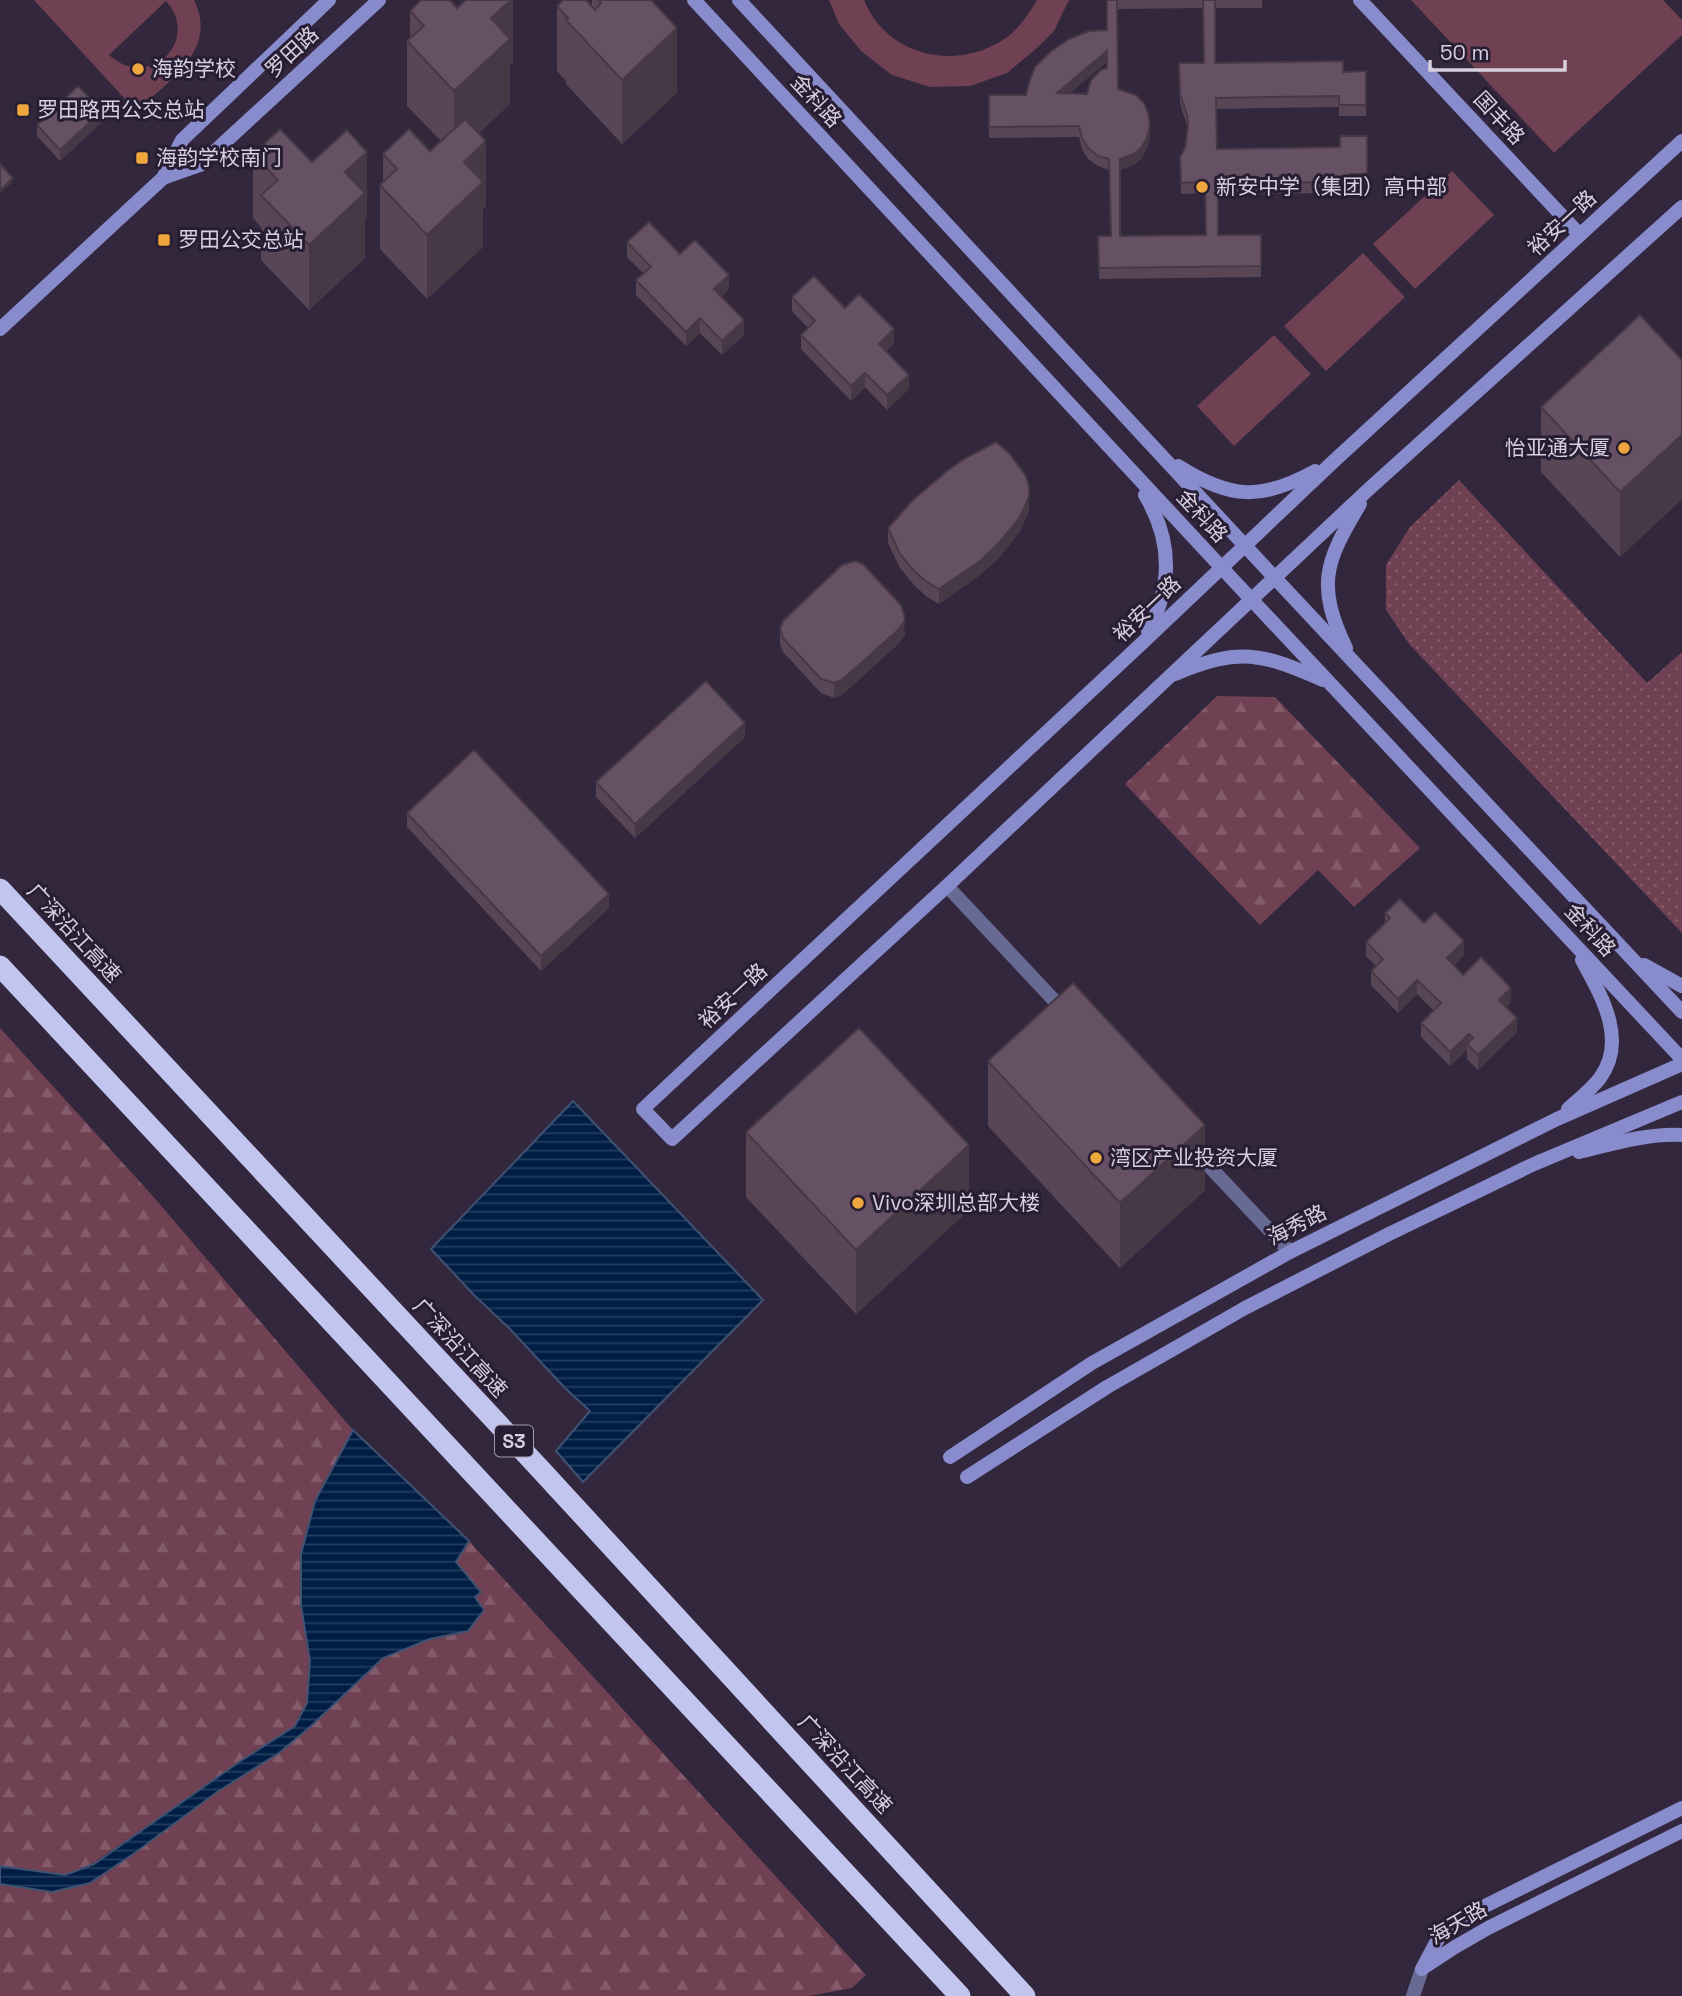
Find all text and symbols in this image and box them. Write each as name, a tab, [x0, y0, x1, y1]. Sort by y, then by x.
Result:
street label: 罗田路	[259, 20, 324, 83]
scale bar	[1430, 28, 1565, 72]
text: 50 m	[1440, 39, 1490, 66]
place label: 海韵学校	[152, 55, 236, 82]
marker: 海韵学校	[130, 61, 146, 77]
street label: 金科路	[785, 68, 848, 133]
street label: 国丰路	[1468, 85, 1531, 150]
place label: 罗田路西公交总站	[37, 96, 205, 123]
marker: 罗田路西公交总站	[15, 102, 31, 118]
place label: 海韵学校南门	[156, 144, 282, 171]
marker: 海韵学校南门	[134, 150, 150, 166]
place label: 新安中学（集团）高中部	[1216, 173, 1447, 200]
marker: 新安中学（集团）高中部	[1194, 179, 1210, 195]
street label: 裕安一路	[1522, 184, 1602, 261]
place label: 罗田公交总站	[178, 226, 304, 253]
marker: 罗田公交总站	[156, 232, 172, 248]
place label: 怡亚通大厦	[1505, 434, 1610, 461]
marker: 怡亚通大厦	[1616, 440, 1632, 456]
street label: 金科路	[1171, 483, 1234, 548]
street label: 裕安一路	[1107, 570, 1186, 648]
street label: 广深沿江高速	[22, 877, 127, 988]
street label: 金科路	[1559, 897, 1622, 962]
street label: 裕安一路	[693, 957, 773, 1034]
place label: 湾区产业投资大厦	[1110, 1144, 1278, 1171]
marker: 湾区产业投资大厦	[1088, 1150, 1104, 1166]
place label: Vivo深圳总部大楼	[872, 1189, 1040, 1216]
marker: Vivo深圳总部大楼	[850, 1195, 866, 1211]
street label: 海秀路	[1263, 1198, 1331, 1251]
street label: 广深沿江高速	[408, 1292, 513, 1403]
road number: S3	[495, 1426, 533, 1456]
street label: 广深沿江高速	[793, 1708, 898, 1819]
street label: 海天路	[1424, 1895, 1492, 1950]

